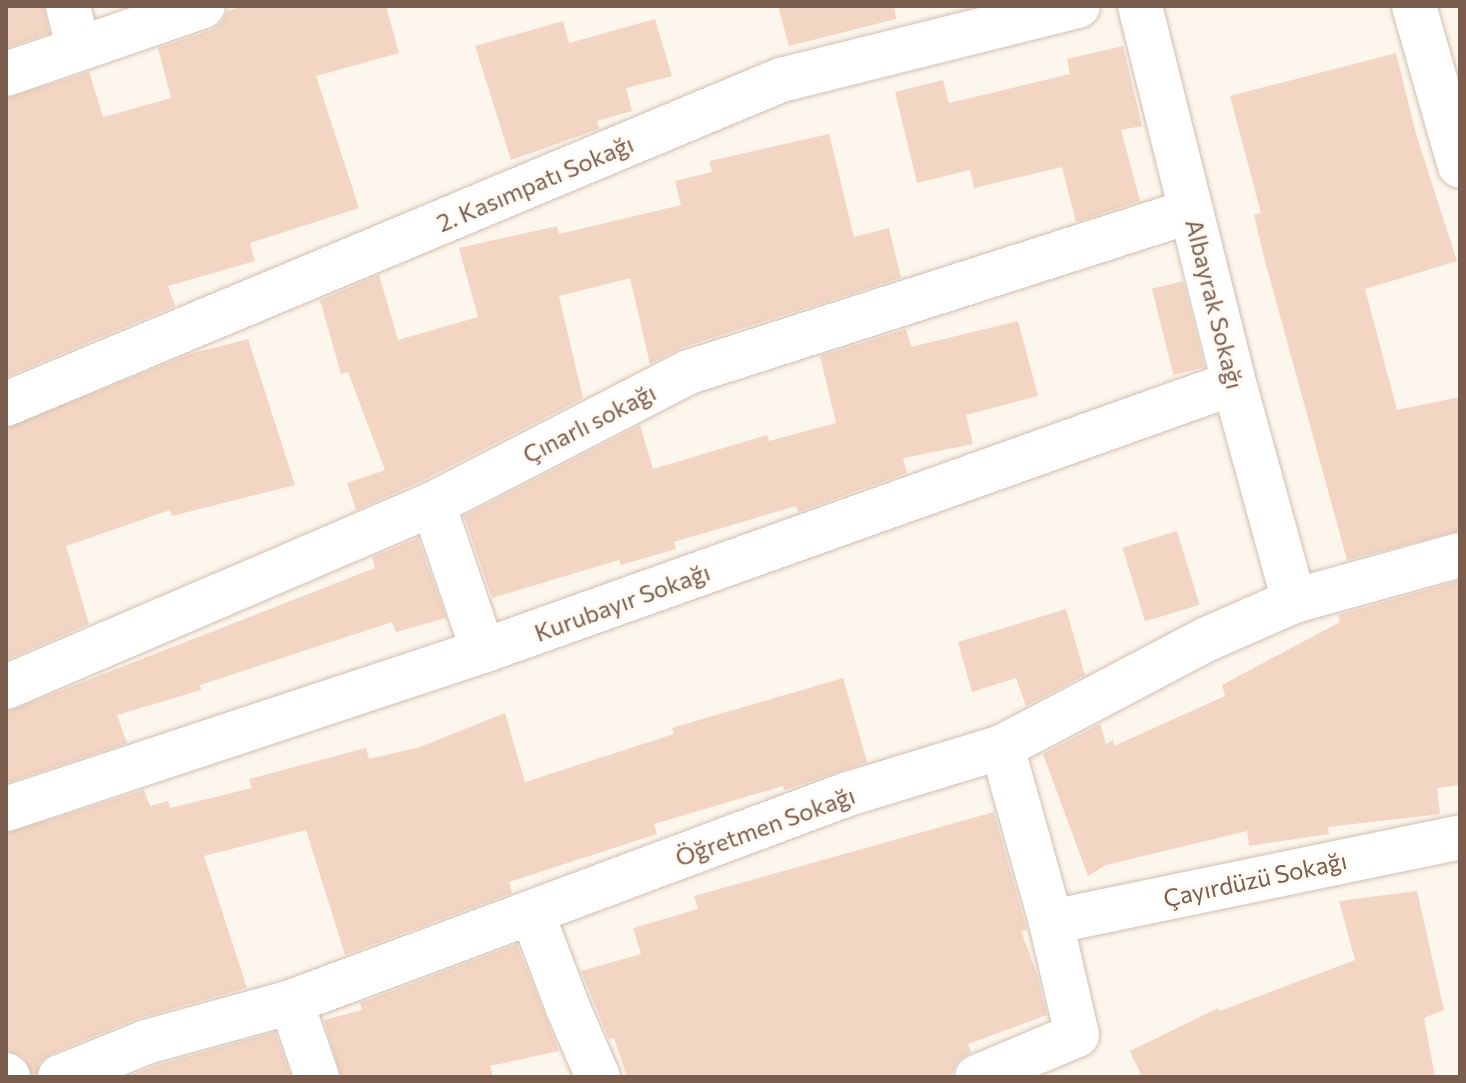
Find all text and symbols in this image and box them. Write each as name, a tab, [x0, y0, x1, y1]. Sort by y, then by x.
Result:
street label: 2. Kasımpatı Sokağı	[432, 129, 638, 237]
street label: Albayrak Sokağı	[1180, 216, 1250, 392]
street label: Çınarlı sokağı	[518, 377, 660, 469]
street label: Kurubayır Sokağı	[530, 557, 714, 647]
street label: Öğretmen Sokağı	[671, 780, 859, 872]
street label: Çayırdüzü Sokağı	[1161, 845, 1349, 913]

